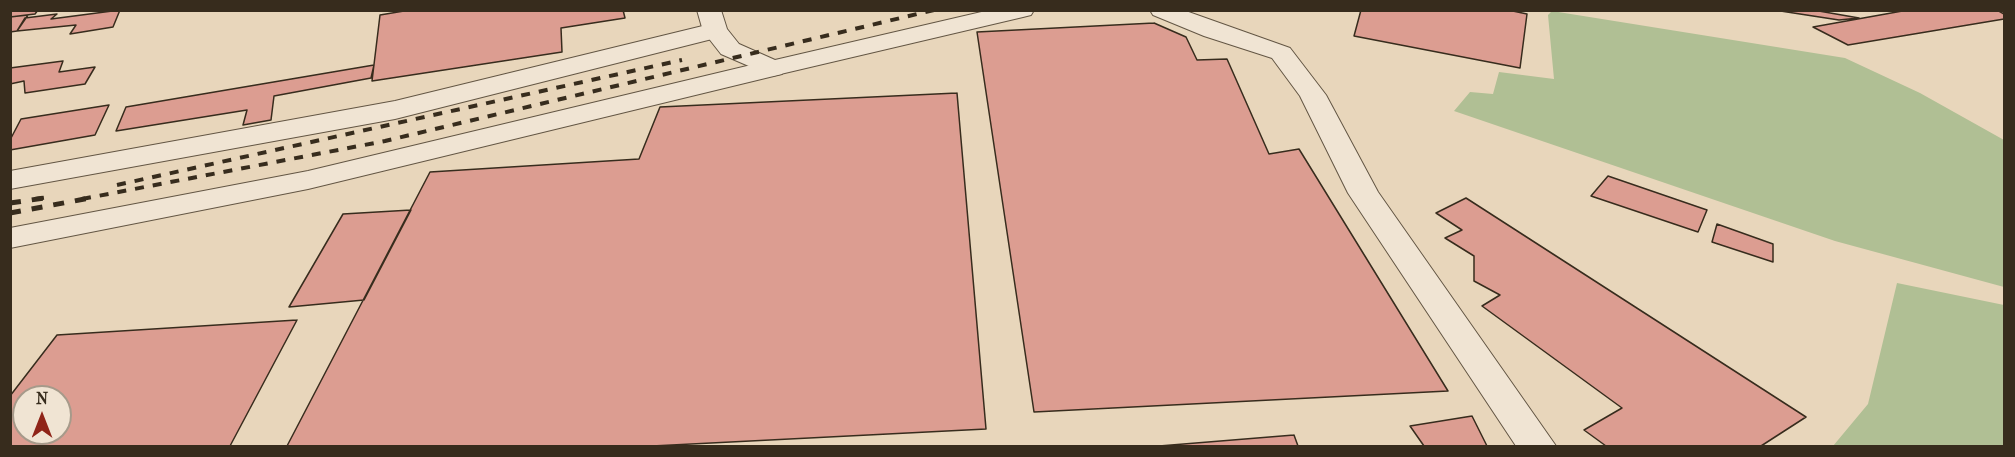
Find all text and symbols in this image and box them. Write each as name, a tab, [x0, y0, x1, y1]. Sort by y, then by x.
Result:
north arrow	[12, 385, 72, 445]
text: N	[36, 389, 48, 408]

